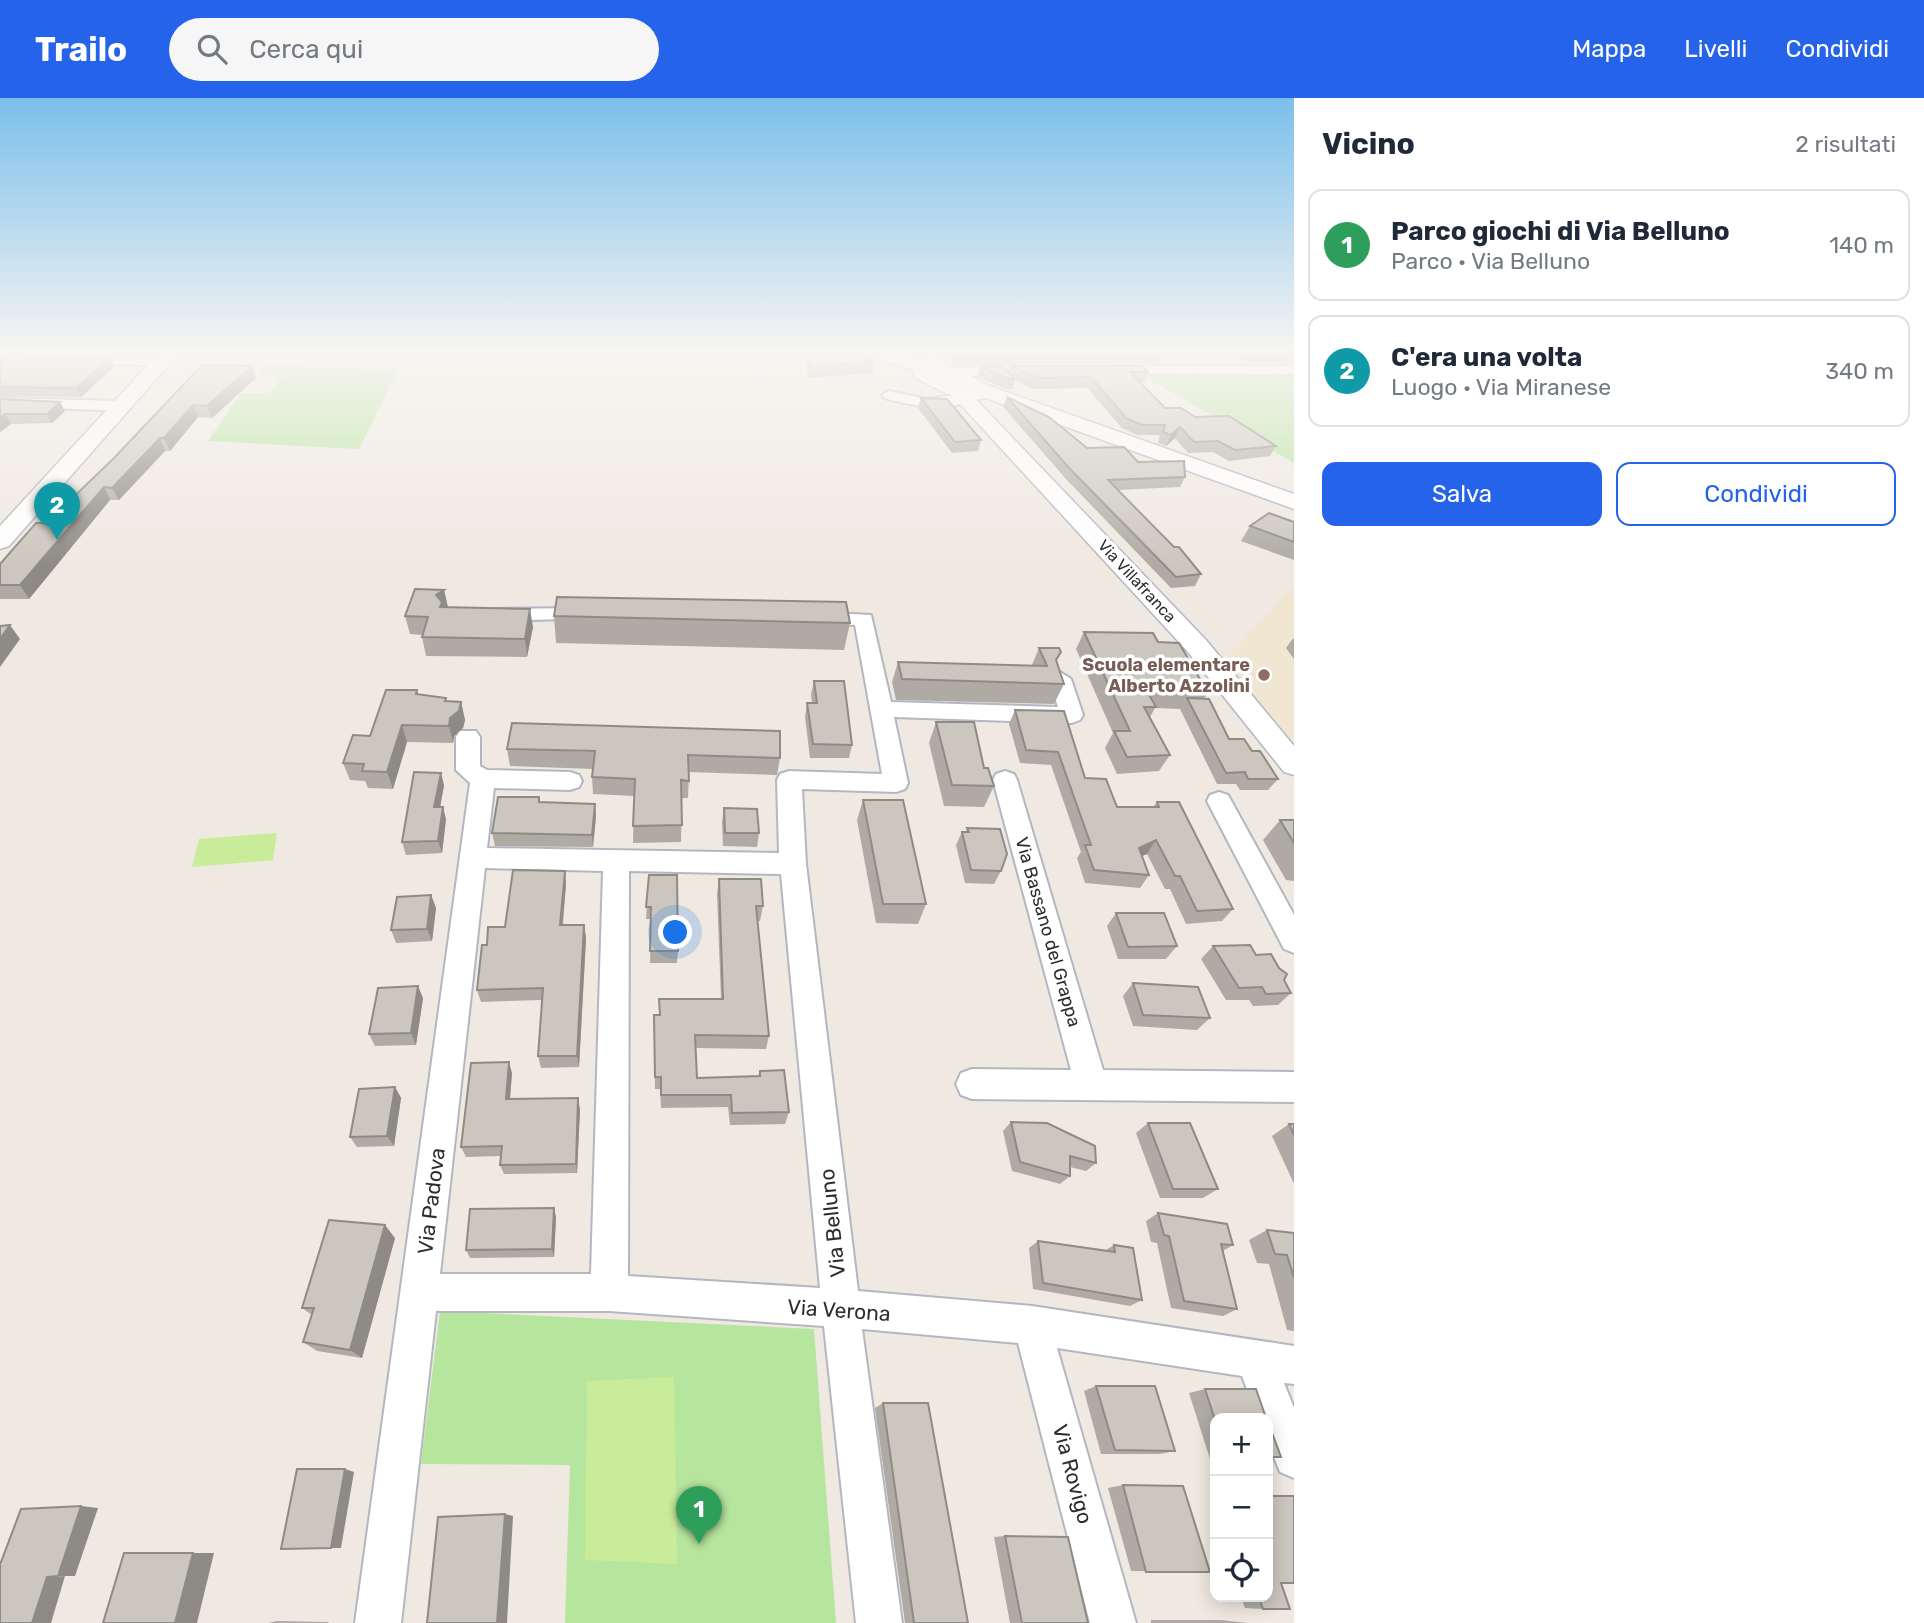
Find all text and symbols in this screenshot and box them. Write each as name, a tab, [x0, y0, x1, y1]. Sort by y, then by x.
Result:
search box	[169, 18, 659, 81]
text: Trailo	[35, 30, 127, 69]
icon: search	[193, 30, 231, 68]
text: Cerca qui	[249, 34, 363, 65]
text: Mappa	[1572, 35, 1646, 63]
text: Livelli	[1684, 35, 1747, 63]
text: Condividi	[1785, 35, 1889, 63]
text: Vicino	[1322, 126, 1415, 162]
text: 2 risultati	[1795, 130, 1896, 158]
text: Parco giochi di Via Belluno	[1391, 216, 1730, 247]
text: 1	[1341, 231, 1353, 259]
text: 140 m	[1829, 231, 1894, 259]
text: Parco · Via Belluno	[1391, 247, 1590, 275]
text: C'era una volta	[1391, 342, 1582, 373]
text: 2	[1340, 357, 1354, 385]
text: 340 m	[1825, 357, 1894, 385]
text: Luogo · Via Miranese	[1391, 373, 1611, 401]
button: Salva	[1322, 462, 1602, 526]
button: Condividi	[1616, 462, 1896, 526]
pin: 2	[34, 482, 80, 540]
street label: Via Villafranca	[1094, 536, 1180, 626]
place label: Scuola elementare Alberto Azzolini	[1082, 654, 1250, 697]
marker: Scuola elementare Alberto Azzolini	[1256, 667, 1272, 683]
street label: Via Bassano del Grappa	[1010, 835, 1086, 1029]
your location	[658, 915, 692, 949]
street label: Via Padova	[412, 1146, 450, 1256]
street label: Via Belluno	[814, 1168, 850, 1278]
street label: Via Verona	[786, 1294, 892, 1326]
map controls	[1210, 1413, 1273, 1602]
button: +	[1210, 1413, 1273, 1476]
street label: Via Rovigo	[1048, 1421, 1098, 1527]
button: −	[1210, 1476, 1273, 1539]
pin: 1	[676, 1486, 722, 1544]
button: locate	[1210, 1539, 1273, 1602]

